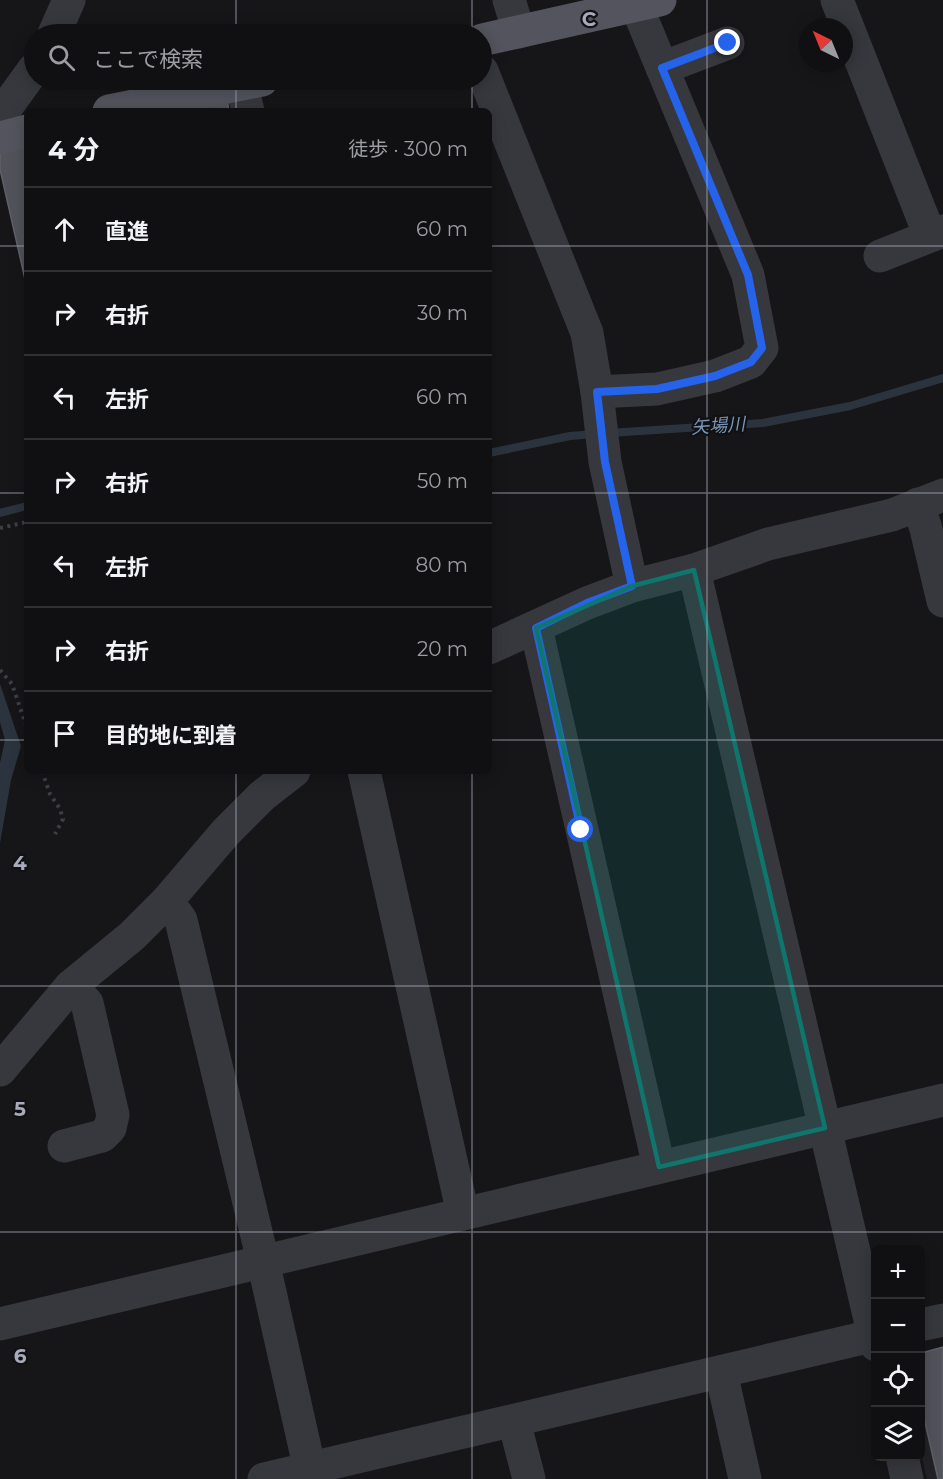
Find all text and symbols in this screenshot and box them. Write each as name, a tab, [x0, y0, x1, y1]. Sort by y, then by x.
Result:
text: C	[582, 7, 597, 31]
north arrow	[799, 18, 853, 72]
search box	[24, 24, 492, 90]
route end	[714, 29, 740, 55]
icon: search	[45, 41, 78, 74]
text: ここで検索	[93, 46, 203, 73]
text: 4 分	[48, 134, 99, 166]
text: 徒歩 · 300 m	[348, 137, 468, 161]
icon: ahead	[48, 213, 81, 246]
text: 60 m	[416, 217, 468, 241]
text: 直進	[105, 218, 149, 245]
icon: right	[48, 297, 81, 330]
text: 30 m	[417, 301, 468, 325]
text: 右折	[105, 302, 149, 329]
icon: left	[48, 381, 81, 414]
text: 60 m	[416, 385, 468, 409]
text: 左折	[105, 386, 149, 413]
water label: 矢場川	[690, 413, 748, 439]
icon: right	[48, 465, 81, 498]
text: 50 m	[417, 469, 468, 493]
text: 右折	[105, 470, 149, 497]
icon: left	[48, 549, 81, 582]
text: 80 m	[416, 553, 468, 577]
text: 左折	[105, 554, 149, 581]
icon: right	[48, 633, 81, 666]
text: 20 m	[417, 637, 468, 661]
text: 右折	[105, 638, 149, 665]
icon: arrive	[48, 717, 81, 750]
text: 目的地に到着	[105, 722, 237, 749]
route start	[567, 816, 593, 842]
text: 4	[13, 851, 27, 875]
text: 5	[14, 1097, 26, 1121]
map controls	[871, 1245, 925, 1461]
button: +	[871, 1245, 925, 1299]
button: −	[871, 1299, 925, 1353]
text: 6	[14, 1344, 27, 1368]
button: locate	[871, 1353, 925, 1407]
button: layers	[871, 1407, 925, 1461]

